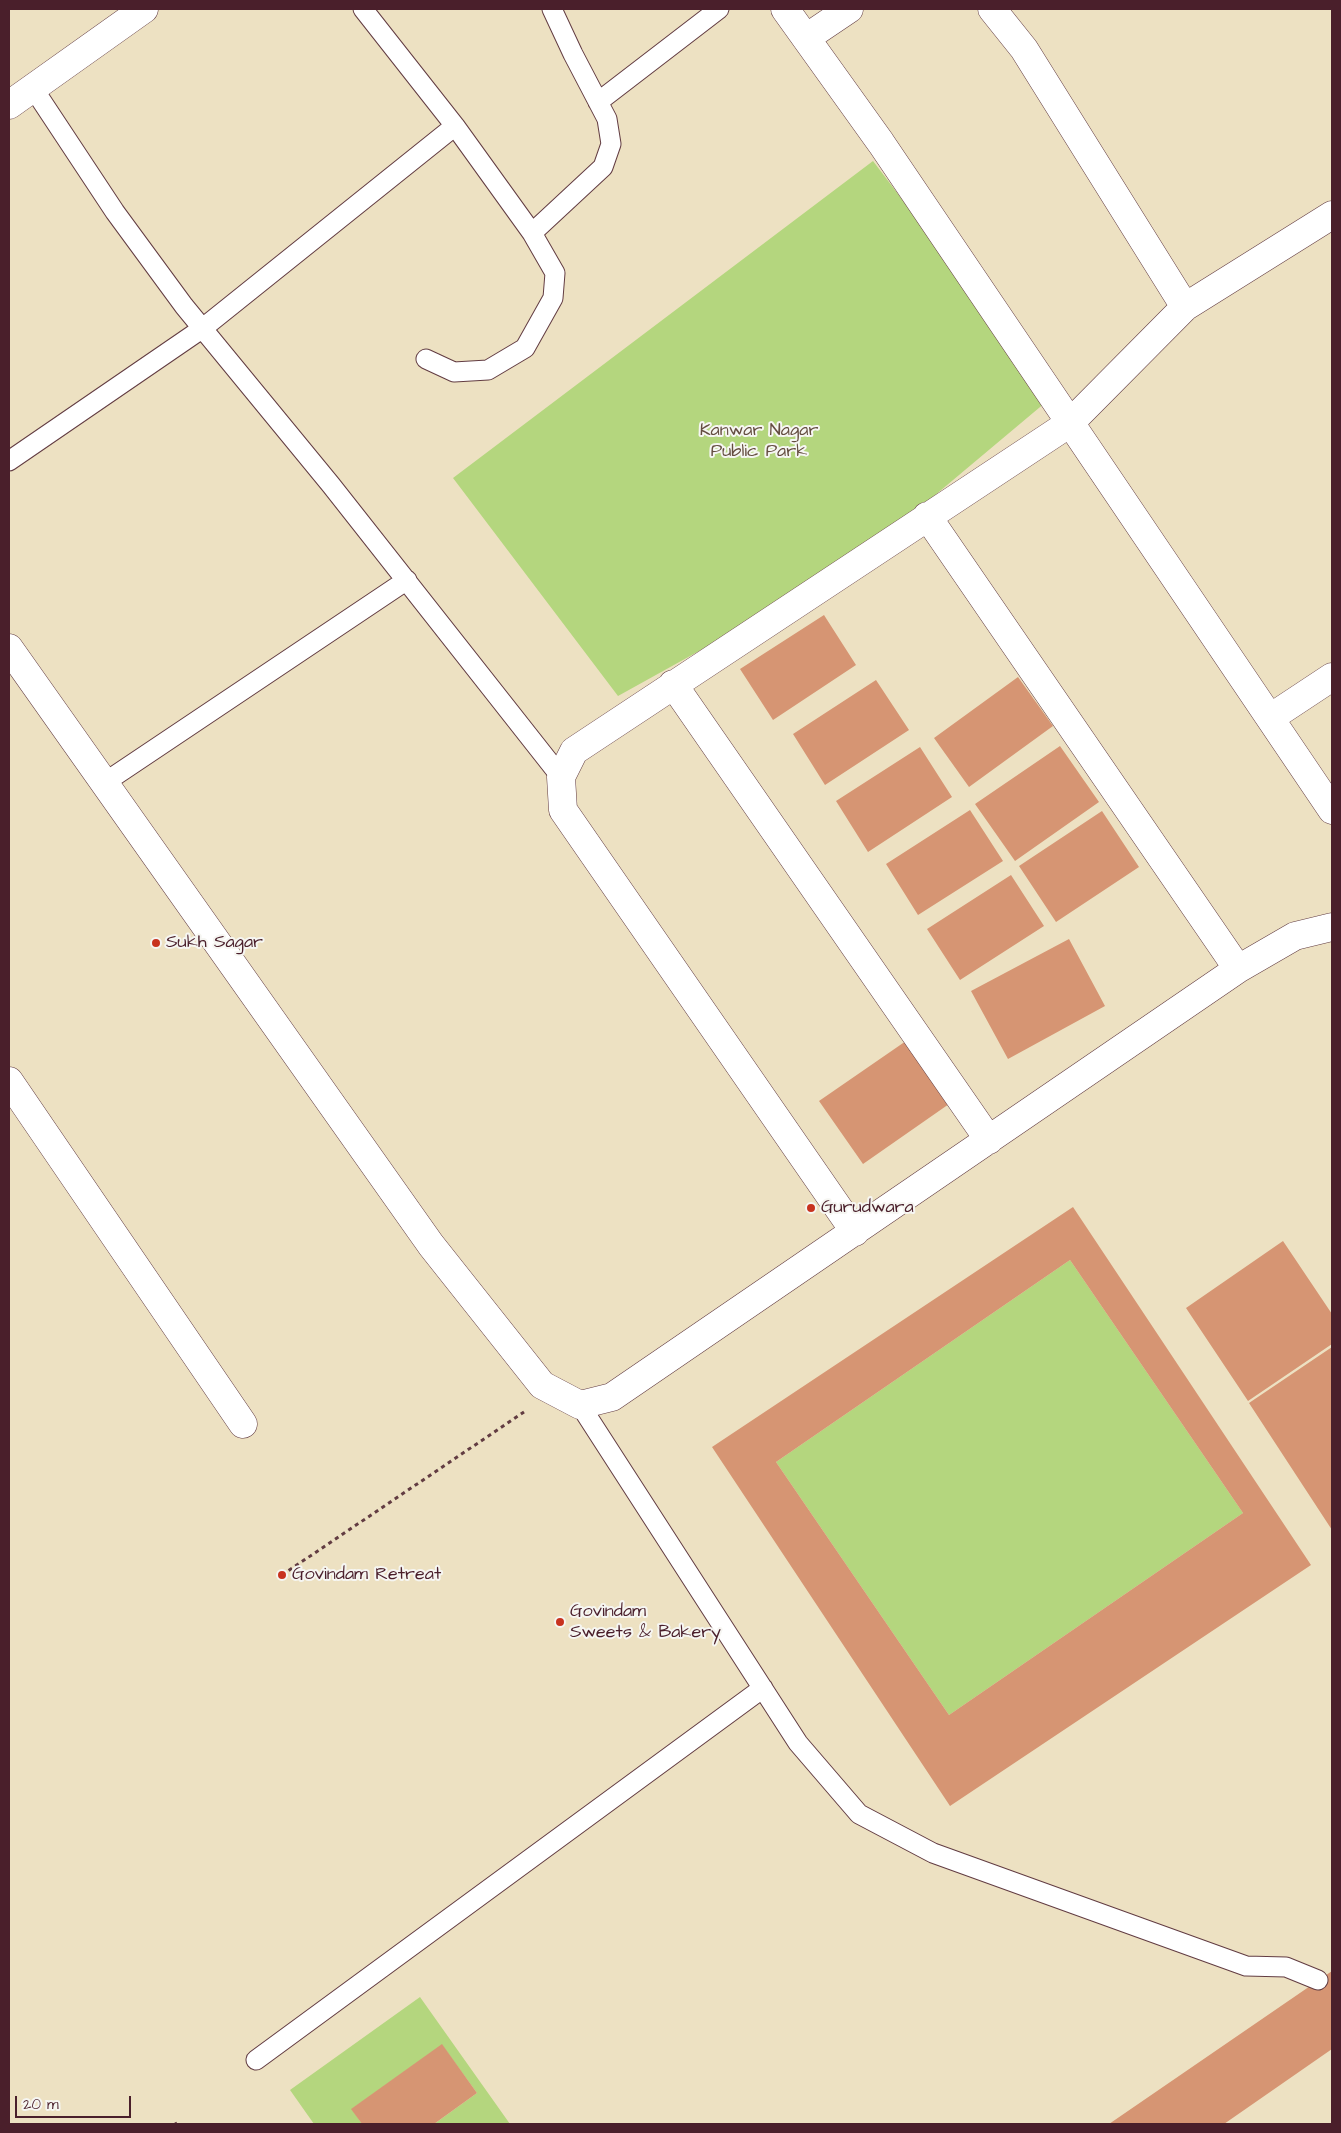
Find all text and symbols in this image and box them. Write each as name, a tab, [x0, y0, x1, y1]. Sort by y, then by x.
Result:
park label: Kanwar Nagar Public Park	[700, 420, 818, 462]
place label: Sukh Sagar	[166, 932, 263, 954]
marker: Sukh Sagar	[150, 937, 162, 949]
place label: Gurudwara	[821, 1197, 914, 1219]
marker: Gurudwara	[805, 1202, 817, 1214]
place label: Govindam Retreat	[292, 1564, 441, 1586]
marker: Govindam Retreat	[276, 1569, 288, 1581]
place label: Govindam Sweets & Bakery	[570, 1601, 721, 1644]
marker: Govindam Sweets & Bakery	[554, 1616, 566, 1628]
scale bar	[18, 2086, 134, 2118]
text: 20 m	[23, 2094, 59, 2115]

